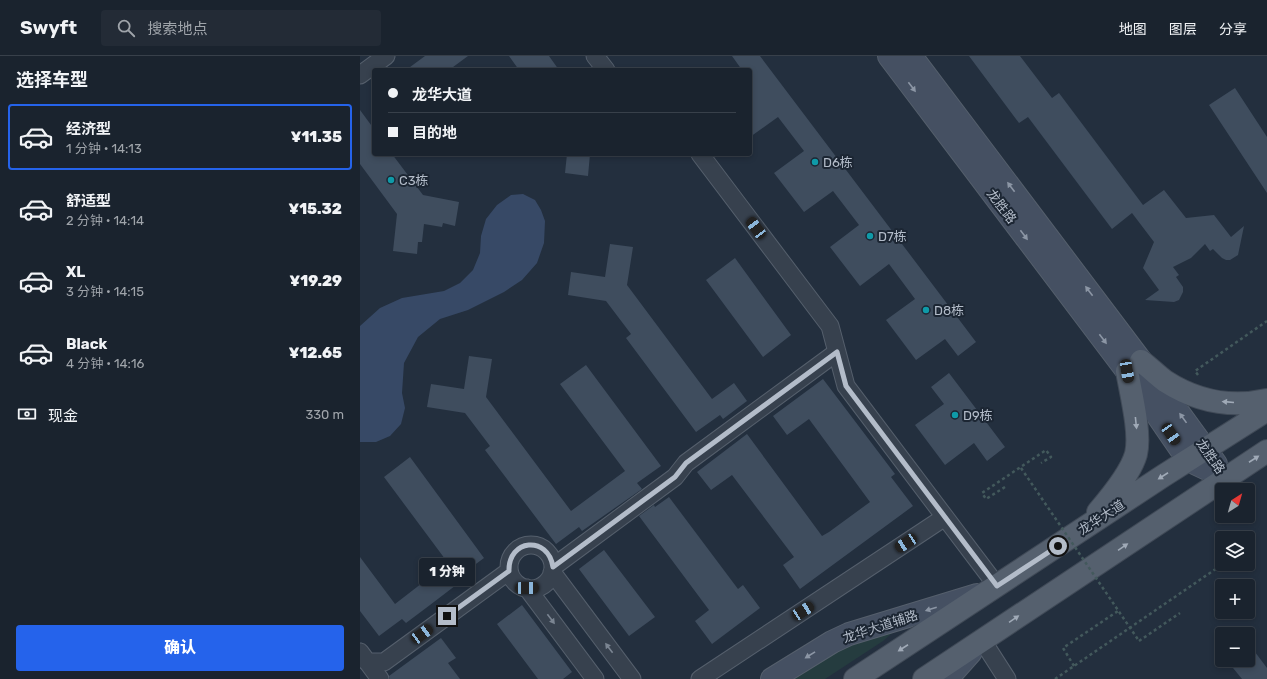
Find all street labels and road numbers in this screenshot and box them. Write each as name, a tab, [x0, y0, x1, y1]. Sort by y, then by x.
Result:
street label: 龙胜路	[984, 186, 1019, 226]
street label: 龙胜路	[1193, 436, 1228, 477]
street label: 龙华大道	[1075, 497, 1127, 538]
street label: 龙华大道辅路	[841, 607, 920, 646]

